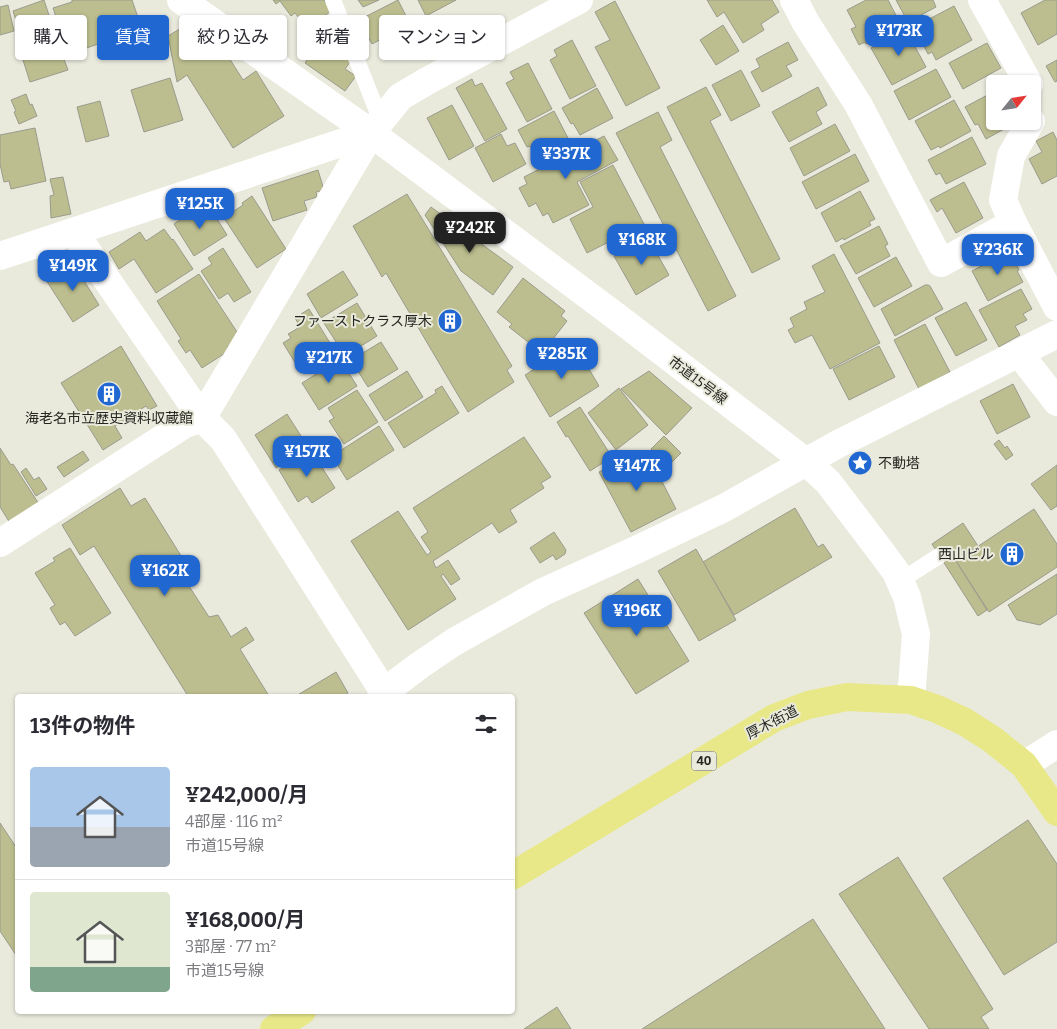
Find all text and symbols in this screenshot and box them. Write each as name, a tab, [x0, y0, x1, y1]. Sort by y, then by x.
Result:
chip: 購入	[15, 15, 87, 60]
chip: 賃貸	[97, 15, 169, 60]
chip: 絞り込み	[179, 15, 287, 60]
chip: 新着	[297, 15, 369, 60]
chip: マンション	[379, 15, 505, 60]
pin: ¥173K	[864, 15, 934, 57]
text: ¥173K	[876, 21, 922, 40]
north arrow	[986, 75, 1041, 130]
map controls	[986, 75, 1041, 130]
pin: ¥337K	[531, 138, 601, 180]
text: ¥337K	[542, 144, 590, 163]
pin: ¥125K	[165, 188, 235, 230]
text: ¥125K	[176, 194, 224, 213]
pin: ¥242K	[435, 212, 505, 254]
text: ¥242K	[445, 218, 495, 237]
pin: ¥168K	[607, 224, 677, 266]
text: ¥168K	[618, 230, 666, 249]
pin: ¥236K	[963, 234, 1033, 276]
text: ¥236K	[973, 240, 1023, 259]
pin: ¥149K	[38, 250, 108, 292]
text: ¥149K	[49, 256, 97, 275]
building icon: ファーストクラス厚木	[437, 308, 463, 334]
place label: ファーストクラス厚木	[293, 313, 432, 330]
pin: ¥285K	[527, 338, 597, 380]
pin: ¥217K	[294, 342, 364, 384]
text: ¥285K	[537, 344, 587, 363]
text: ¥217K	[306, 348, 352, 367]
street label: 市道15号線	[665, 353, 730, 408]
building icon: 海老名市立歴史資料収蔵館	[96, 381, 122, 407]
place label: 海老名市立歴史資料収蔵館	[25, 410, 193, 427]
pin: ¥157K	[272, 436, 342, 478]
text: ¥157K	[284, 442, 330, 461]
pin: ¥147K	[602, 450, 672, 492]
place icon: 不動塔	[847, 450, 873, 476]
place label: 不動塔	[878, 455, 920, 472]
text: ¥147K	[613, 456, 661, 475]
building icon: 西山ビル	[999, 541, 1025, 567]
place label: 西山ビル	[938, 546, 994, 563]
pin: ¥162K	[130, 554, 200, 597]
text: ¥162K	[141, 561, 189, 580]
pin: ¥196K	[602, 594, 672, 637]
text: ¥196K	[613, 601, 661, 620]
street label: 厚木街道	[743, 702, 801, 743]
icon: filters	[472, 710, 500, 738]
text: 13件の物件	[30, 713, 135, 739]
road number: 40	[692, 751, 716, 770]
text: ¥242,000/月	[185, 782, 308, 808]
icon: home	[70, 787, 130, 847]
text: 4部屋 · 116 m²	[185, 812, 283, 831]
text: 市道15号線	[185, 836, 264, 855]
text: ¥168,000/月	[185, 907, 305, 933]
icon: home	[70, 912, 130, 972]
text: 3部屋 · 77 m²	[185, 937, 276, 956]
text: 市道15号線	[185, 961, 264, 980]

